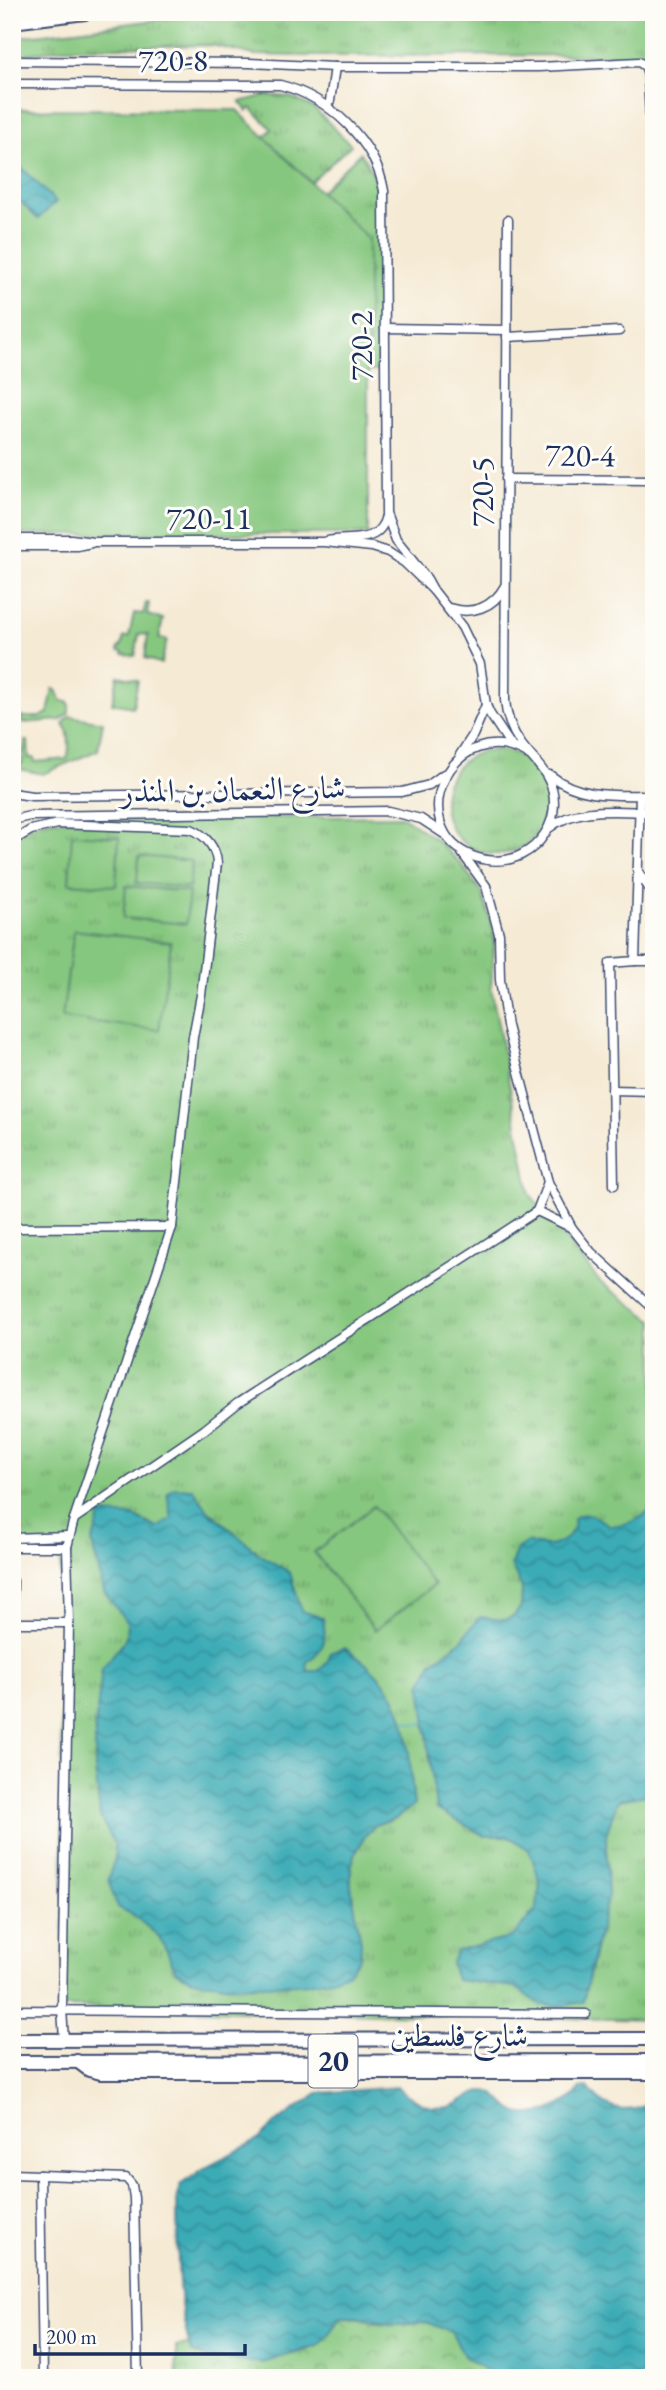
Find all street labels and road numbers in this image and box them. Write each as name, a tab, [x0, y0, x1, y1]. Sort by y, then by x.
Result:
street label: 720-8	[138, 39, 208, 81]
street label: 720-2	[340, 310, 382, 381]
street label: 720-4	[545, 433, 616, 477]
street label: 720-5	[461, 457, 503, 527]
street label: 720-11	[166, 497, 252, 539]
street label: شارع النعمان بن المنذر	[117, 766, 346, 818]
street label: شارع فلسطين	[390, 2014, 528, 2062]
road number: 20	[308, 2035, 358, 2088]

